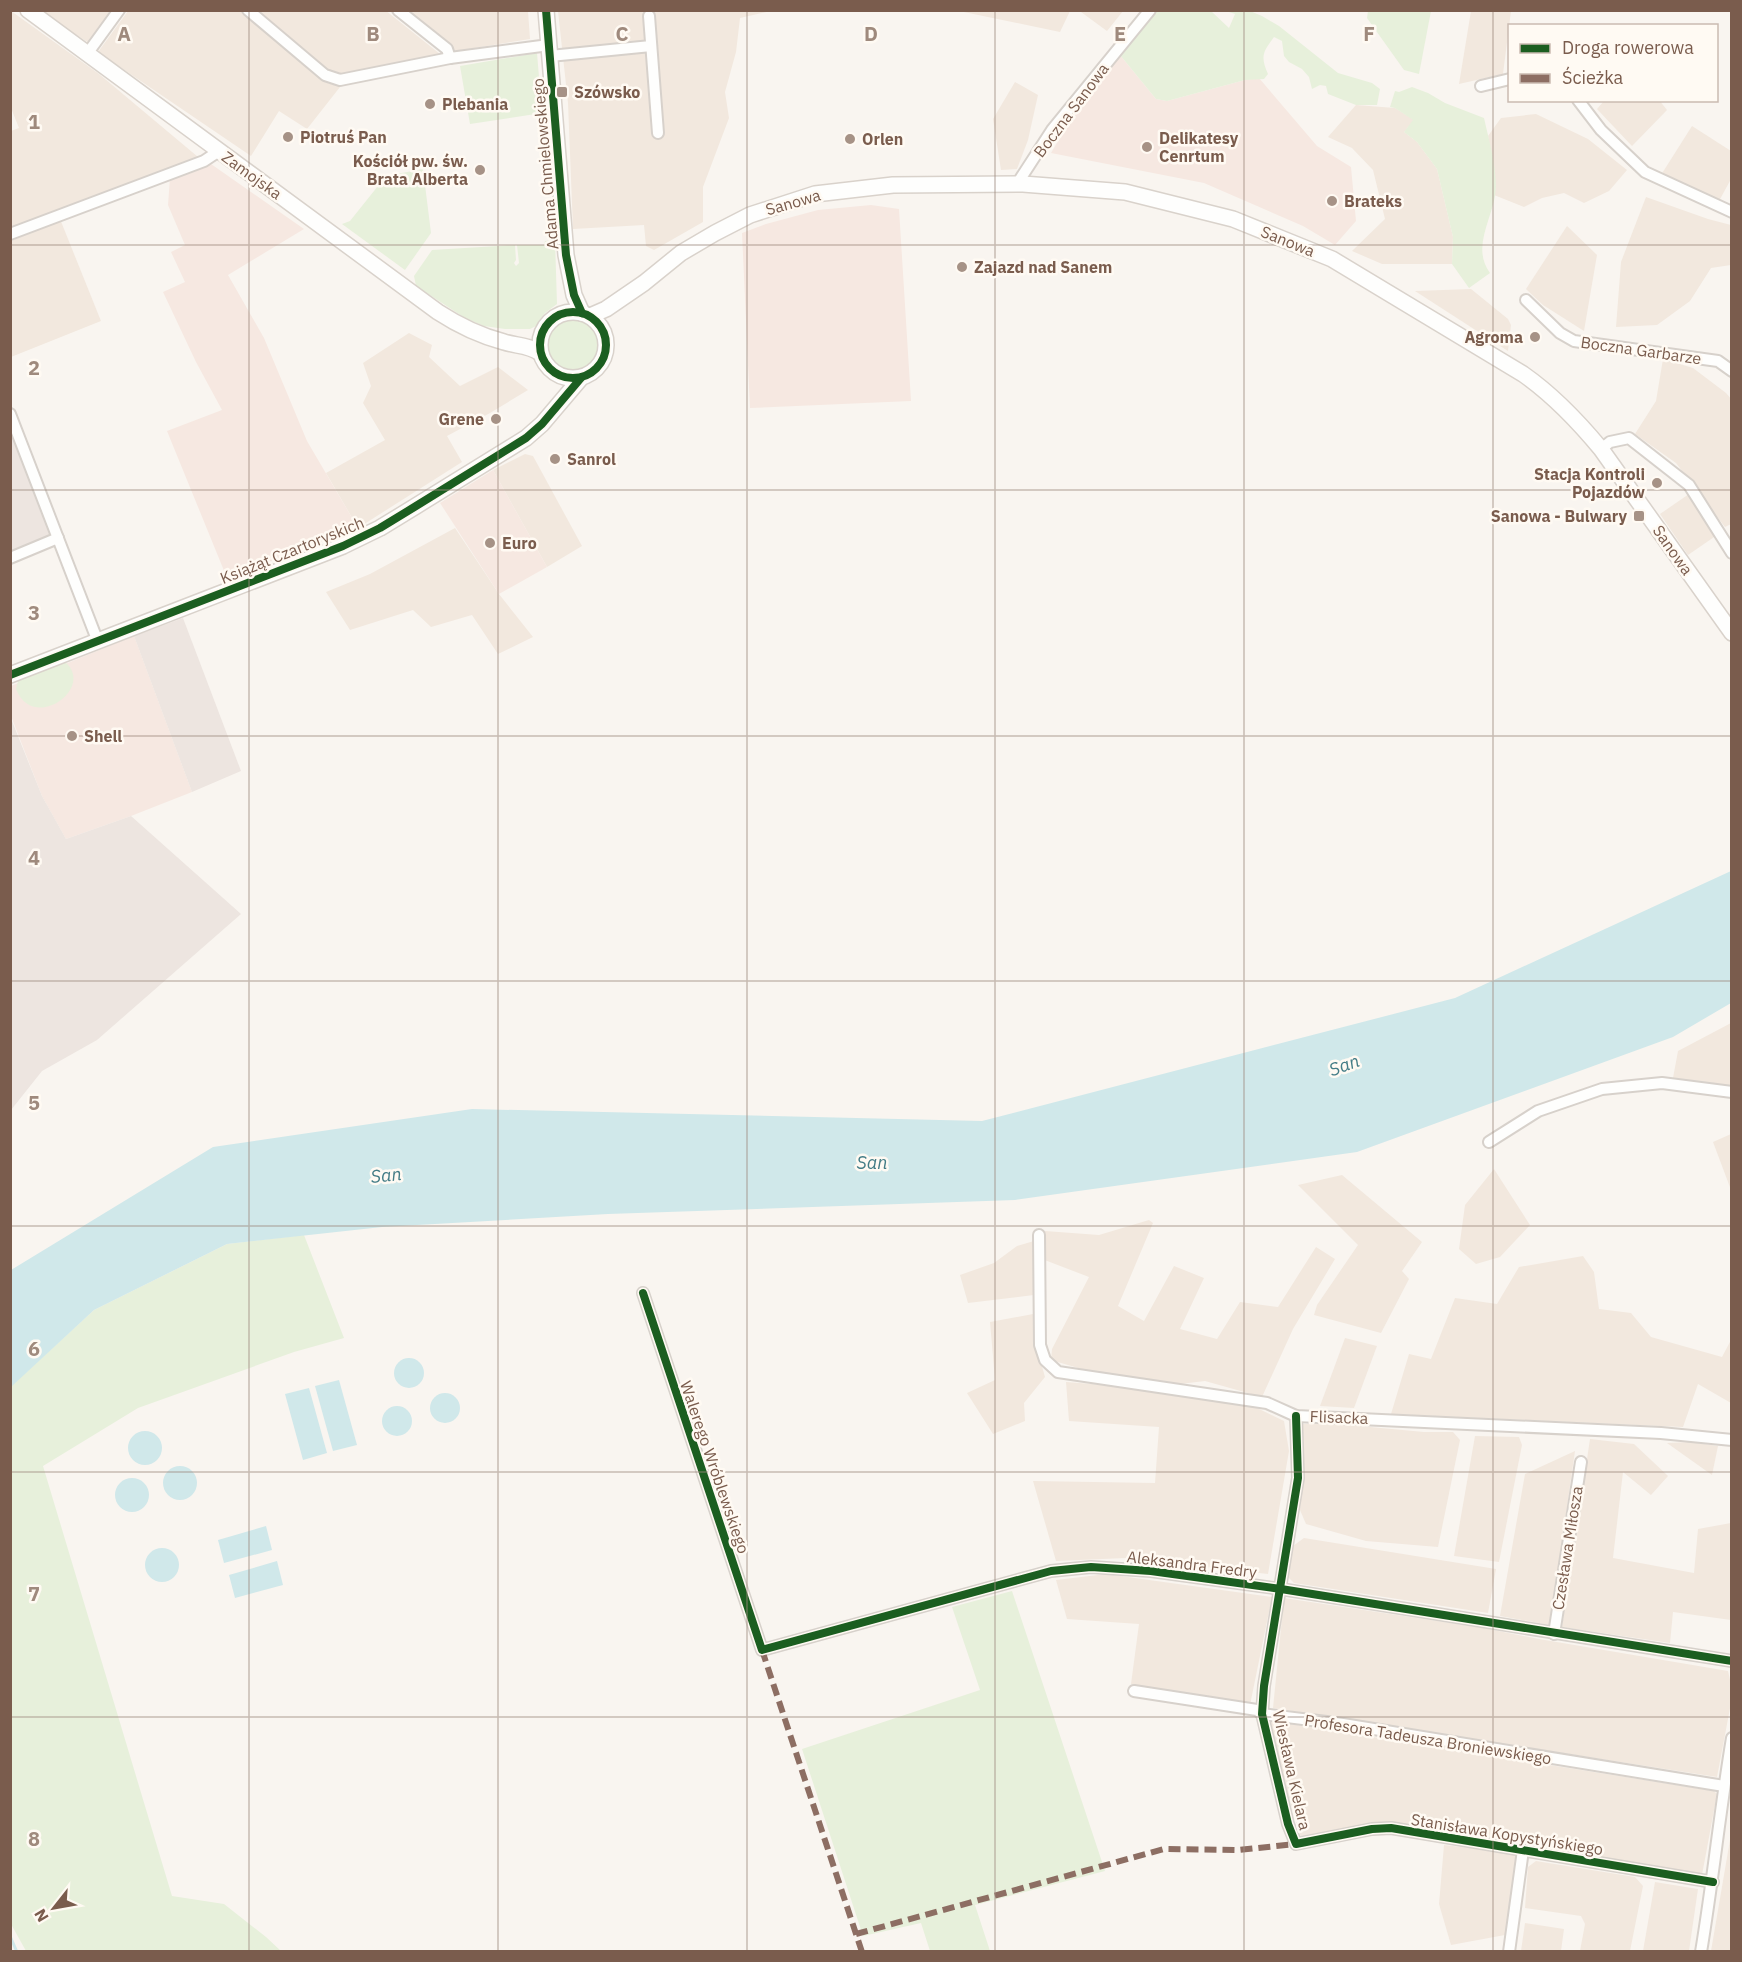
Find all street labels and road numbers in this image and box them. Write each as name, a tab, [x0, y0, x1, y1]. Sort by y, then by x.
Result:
street label: Boczna Sanowa	[1029, 59, 1113, 161]
street label: Adama Chmielowskiego	[528, 77, 562, 251]
street label: Zamojska	[218, 146, 286, 204]
street label: Sanowa	[763, 184, 823, 219]
street label: Sanowa	[1258, 221, 1318, 261]
street label: Boczna Garbarze	[1579, 332, 1703, 368]
street label: Książąt Czartoryskich	[217, 512, 367, 588]
street label: Sanowa	[1649, 521, 1698, 579]
street label: Walerego Wróblewskiego	[676, 1378, 754, 1556]
street label: Flisacka	[1309, 1406, 1369, 1428]
street label: Czesława Miłosza	[1547, 1484, 1587, 1611]
street label: Aleksandra Fredry	[1126, 1546, 1258, 1582]
street label: Wiesława Kielara	[1268, 1708, 1316, 1832]
street label: Profesora Tadeusza Broniewskiego	[1303, 1710, 1553, 1768]
street label: Stanisława Kopystyńskiego	[1409, 1809, 1605, 1859]

